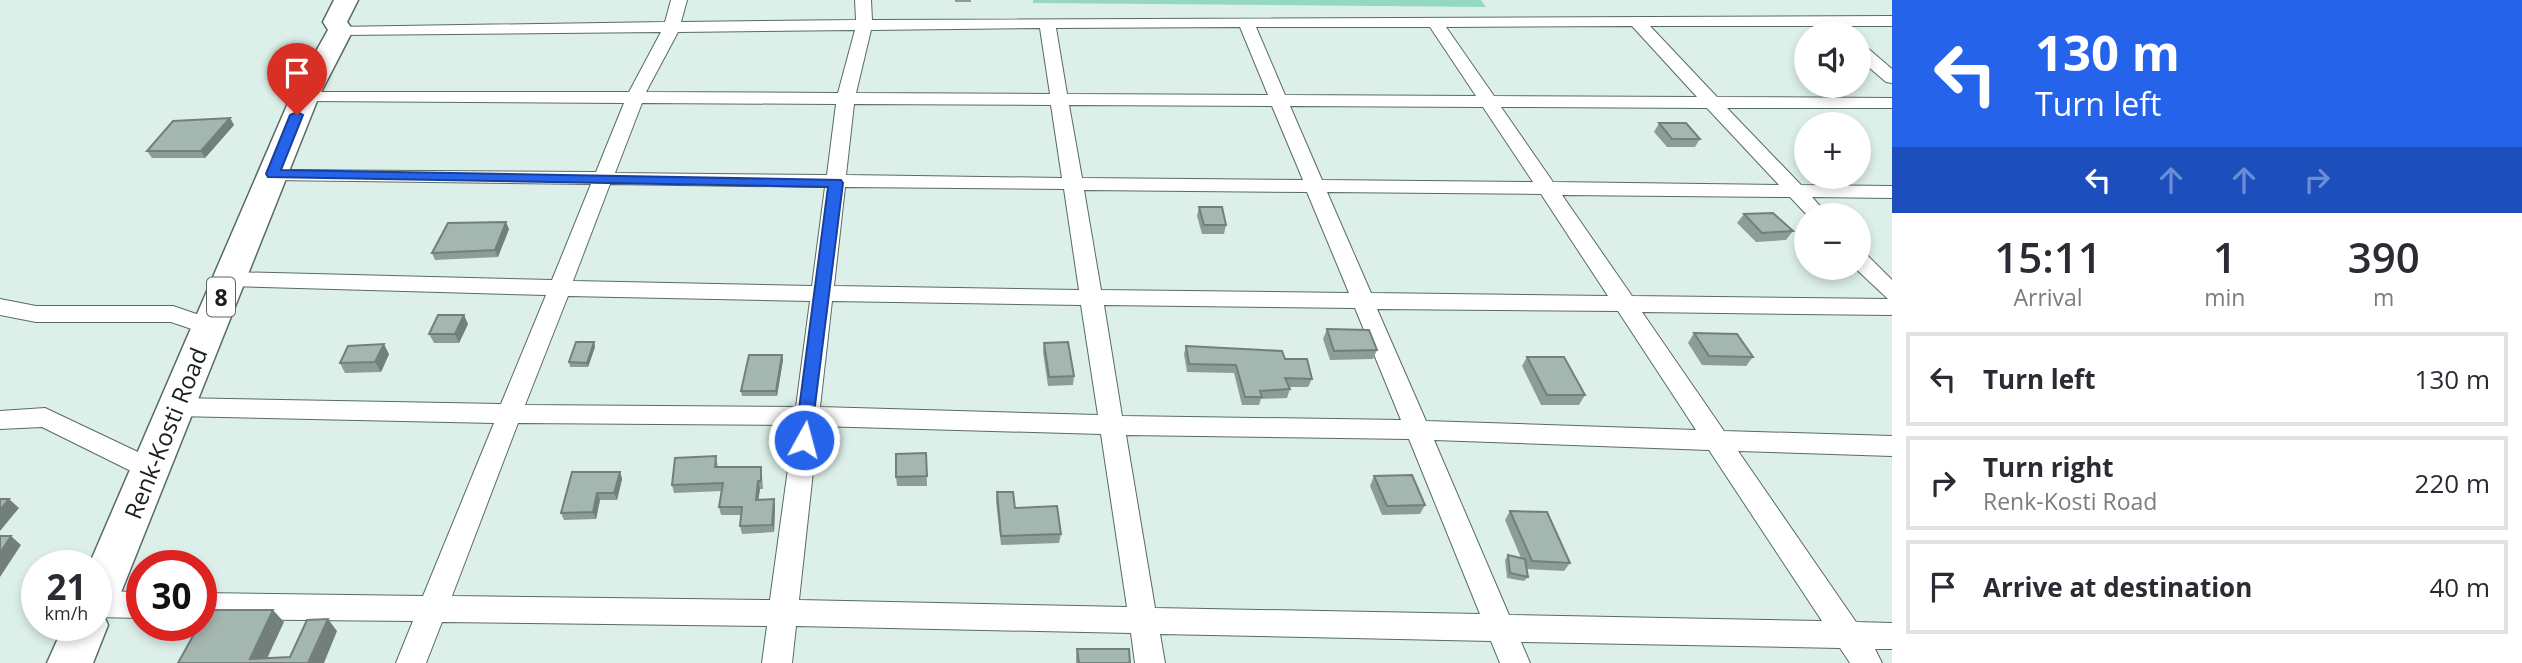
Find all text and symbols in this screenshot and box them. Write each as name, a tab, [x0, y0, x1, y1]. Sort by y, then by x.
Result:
text: 130 m	[2035, 19, 2180, 85]
map controls	[1794, 21, 1871, 280]
button: sound	[1794, 21, 1871, 98]
icon: left	[1920, 28, 2011, 119]
pin	[267, 43, 327, 115]
icon: arrive	[278, 54, 316, 92]
text: Turn left	[2035, 82, 2161, 125]
button: +	[1794, 112, 1871, 189]
icon: left	[2079, 161, 2117, 199]
icon: ahead	[2152, 161, 2190, 199]
icon: ahead	[2225, 161, 2263, 199]
icon: right	[2298, 161, 2336, 199]
button: −	[1794, 203, 1871, 280]
text: 15:11	[1994, 228, 2102, 285]
text: 1	[2213, 228, 2237, 285]
text: 390	[2348, 228, 2420, 285]
road number: 8	[207, 278, 235, 316]
text: Arrival	[2013, 281, 2083, 313]
text: min	[2204, 281, 2245, 313]
text: m	[2373, 281, 2394, 313]
street label: Renk-Kosti Road	[116, 342, 214, 524]
icon: left	[1924, 360, 1962, 398]
text: Turn left	[1983, 361, 2095, 397]
text: 130 m	[2415, 361, 2490, 397]
position arrow	[767, 403, 841, 477]
text: Turn right	[1983, 449, 2114, 485]
icon: right	[1924, 464, 1962, 502]
text: 220 m	[2415, 465, 2490, 501]
text: Renk-Kosti Road	[1983, 485, 2157, 517]
speed limit sign: 30	[126, 550, 217, 641]
text: 21	[46, 563, 87, 610]
icon: arrive	[1924, 568, 1962, 606]
text: Arrive at destination	[1983, 569, 2252, 605]
text: 40 m	[2429, 569, 2490, 605]
text: km/h	[45, 601, 88, 625]

